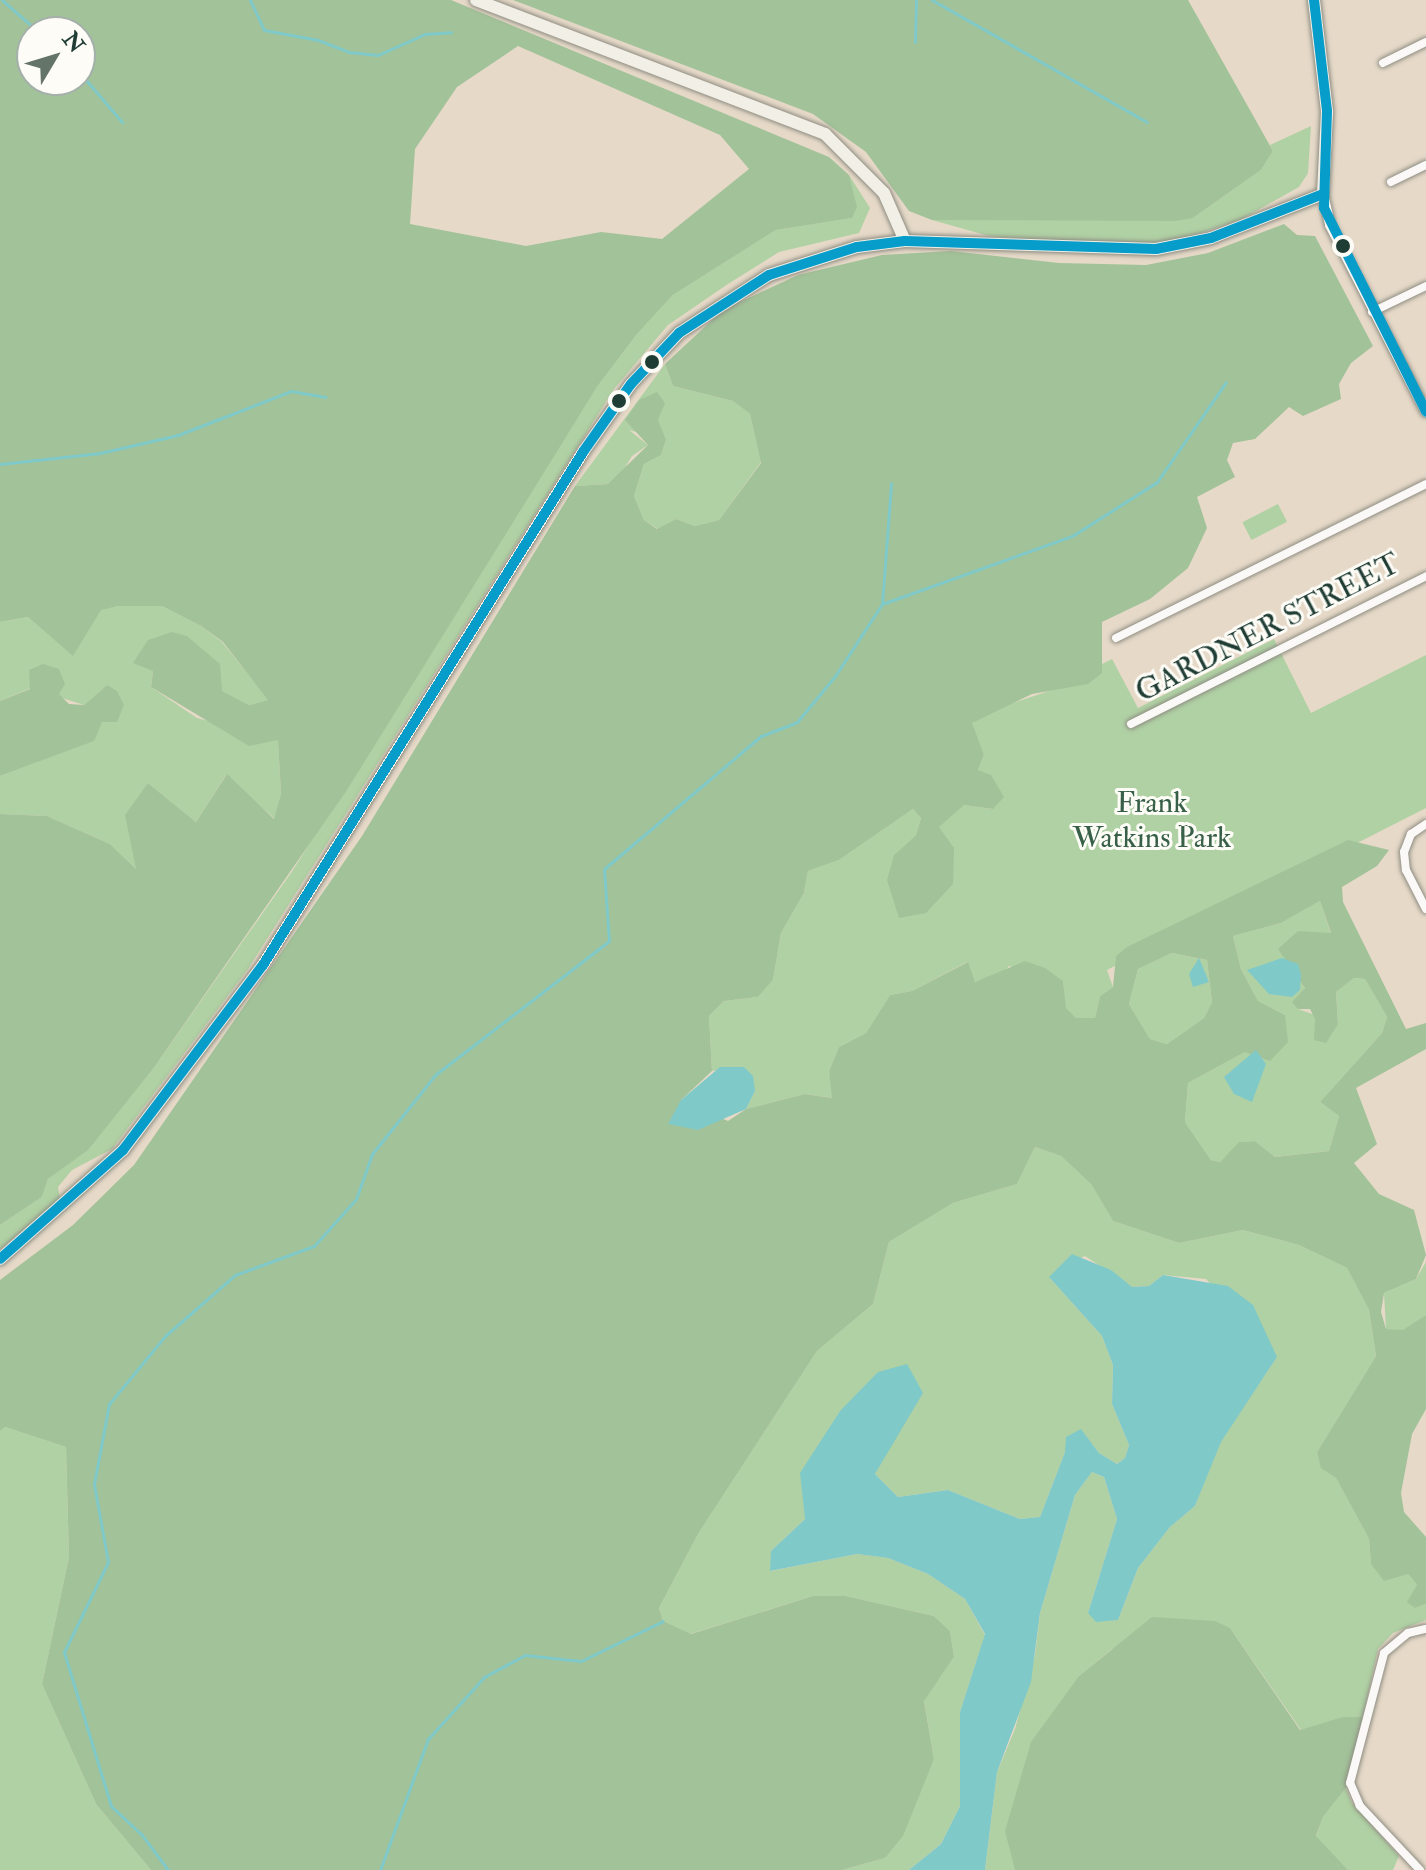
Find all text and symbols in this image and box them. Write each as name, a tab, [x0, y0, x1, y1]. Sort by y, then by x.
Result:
north arrow	[16, 16, 96, 96]
text: N	[56, 26, 90, 59]
unlabelled marker	[1335, 238, 1351, 254]
unlabelled marker	[644, 354, 660, 370]
unlabelled marker	[611, 393, 627, 409]
street label: GARDNER STREET	[1130, 546, 1406, 710]
park label: Frank Watkins Park	[1073, 785, 1231, 856]

